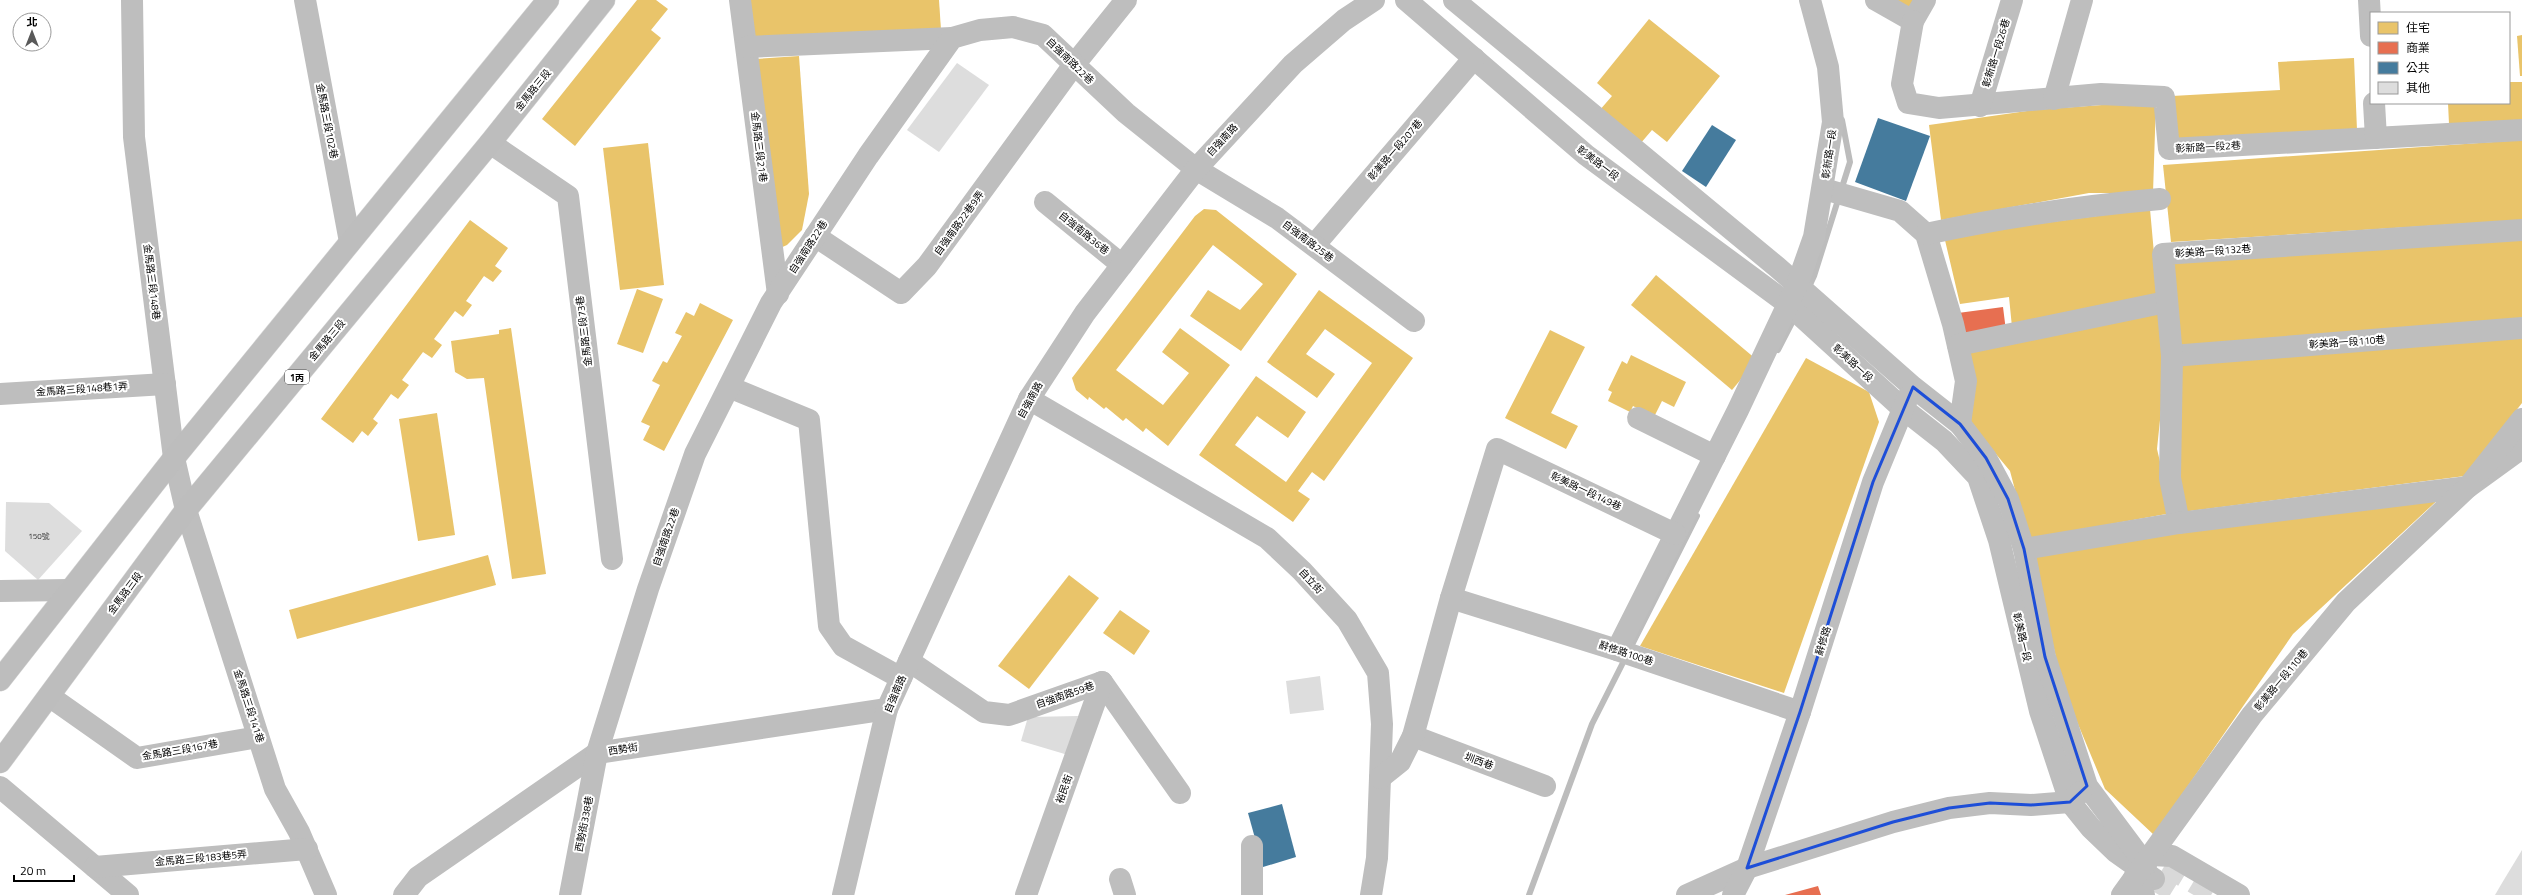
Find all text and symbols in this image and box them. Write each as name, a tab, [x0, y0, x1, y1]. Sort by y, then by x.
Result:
north arrow	[12, 12, 52, 52]
legend	[2370, 12, 2510, 104]
text: 北	[27, 14, 38, 30]
street label: 彰新路一段26巷	[1978, 17, 2014, 89]
text: 住宅	[2406, 18, 2430, 37]
street label: 自強南路22巷	[1043, 34, 1097, 88]
text: 商業	[2406, 38, 2430, 57]
text: 公共	[2406, 58, 2430, 77]
street label: 金馬路三段	[511, 66, 555, 114]
text: 其他	[2406, 78, 2430, 97]
street label: 金馬路三段102巷	[312, 82, 342, 160]
street label: 金馬路三段21巷	[747, 111, 771, 183]
street label: 彰美路一段207巷	[1364, 116, 1426, 184]
street label: 自強南路	[1203, 120, 1241, 160]
street label: 彰新路一段	[1818, 128, 1840, 180]
street label: 彰新路一段2巷	[2175, 138, 2241, 156]
street label: 彰美路一段	[1574, 142, 1622, 184]
street label: 自強南路22巷9弄	[930, 188, 988, 258]
street label: 自強南路36巷	[1055, 208, 1113, 258]
street label: 自強南路22巷	[785, 217, 831, 277]
street label: 自強南路25巷	[1279, 217, 1337, 265]
street label: 彰美路一段132巷	[2174, 241, 2252, 261]
street label: 金馬路三段148巷	[140, 243, 164, 321]
street label: 金馬路三段73巷	[572, 295, 596, 367]
street label: 金馬路三段	[305, 316, 349, 364]
street label: 彰美路一段110巷	[2308, 332, 2386, 352]
street label: 彰美路一段	[1829, 341, 1877, 385]
road number: 1丙	[285, 370, 309, 384]
street label: 金馬路三段148巷1弄	[35, 378, 129, 400]
street label: 自強南路	[1014, 379, 1046, 421]
street label: 彰美路一段149巷	[1548, 468, 1624, 514]
street label: 自強南路22巷	[649, 506, 683, 568]
house number: 150號	[28, 530, 50, 542]
street label: 自立街	[1295, 565, 1327, 597]
street label: 金馬路三段	[104, 569, 146, 617]
street label: 彰美路一段	[2009, 611, 2035, 663]
street label: 辭修路	[1811, 624, 1835, 658]
street label: 辭修路100巷	[1597, 637, 1655, 669]
street label: 彰美路一段110巷	[2251, 646, 2311, 714]
street label: 金馬路三段141巷	[230, 667, 268, 745]
street label: 自強南路	[880, 673, 910, 715]
street label: 自強南路59巷	[1034, 678, 1096, 712]
street label: 金馬路三段167巷	[141, 736, 219, 764]
street label: 西勢街	[607, 739, 639, 759]
street label: 圳西巷	[1462, 749, 1496, 773]
street label: 裕民街	[1052, 772, 1076, 806]
street label: 西勢街338巷	[571, 795, 597, 853]
street label: 金馬路三段183巷5弄	[154, 847, 248, 869]
scale bar	[14, 857, 74, 883]
text: 20 m	[20, 861, 46, 880]

